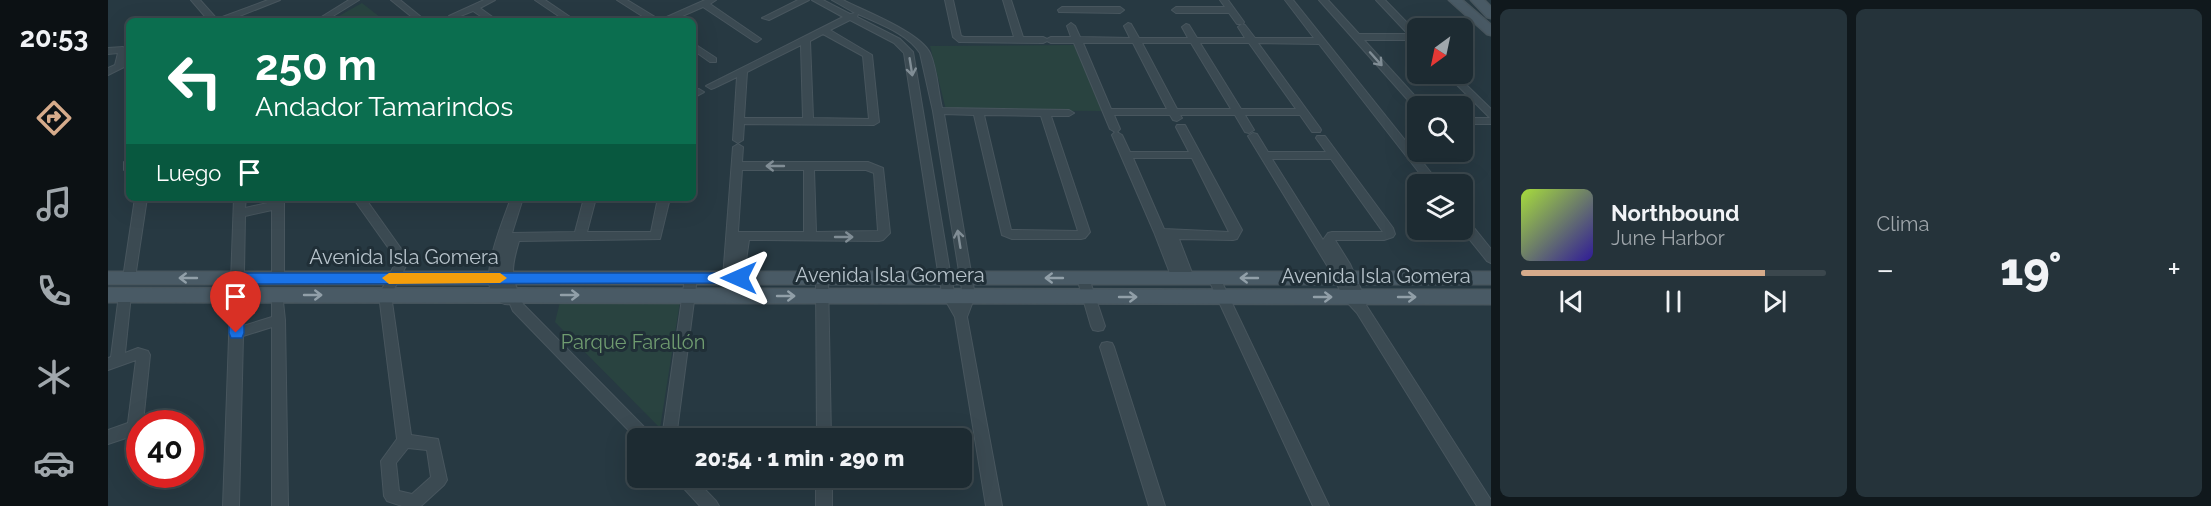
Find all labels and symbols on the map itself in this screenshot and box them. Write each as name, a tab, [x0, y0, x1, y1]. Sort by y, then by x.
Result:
north arrow	[1407, 18, 1473, 84]
one-way arrow	[1369, 52, 1383, 67]
one-way arrow	[906, 56, 917, 76]
one-way arrow	[766, 160, 786, 172]
one-way arrow	[953, 229, 964, 249]
one-way arrow	[834, 231, 854, 243]
street label: Avenida Isla Gomera	[309, 245, 499, 269]
position arrow	[707, 246, 771, 310]
street label: Avenida Isla Gomera	[795, 263, 985, 287]
street label: Avenida Isla Gomera	[1281, 264, 1471, 288]
pin	[210, 271, 261, 333]
one-way arrow	[179, 272, 199, 284]
one-way arrow	[1045, 272, 1065, 284]
one-way arrow	[1240, 272, 1260, 284]
one-way arrow	[303, 289, 323, 301]
one-way arrow	[560, 289, 580, 301]
one-way arrow	[776, 290, 796, 302]
one-way arrow	[1118, 291, 1138, 303]
one-way arrow	[1313, 291, 1333, 303]
one-way arrow	[1397, 291, 1417, 303]
park label: Parque Farallón	[561, 330, 705, 354]
speed limit sign: 40	[126, 410, 204, 488]

